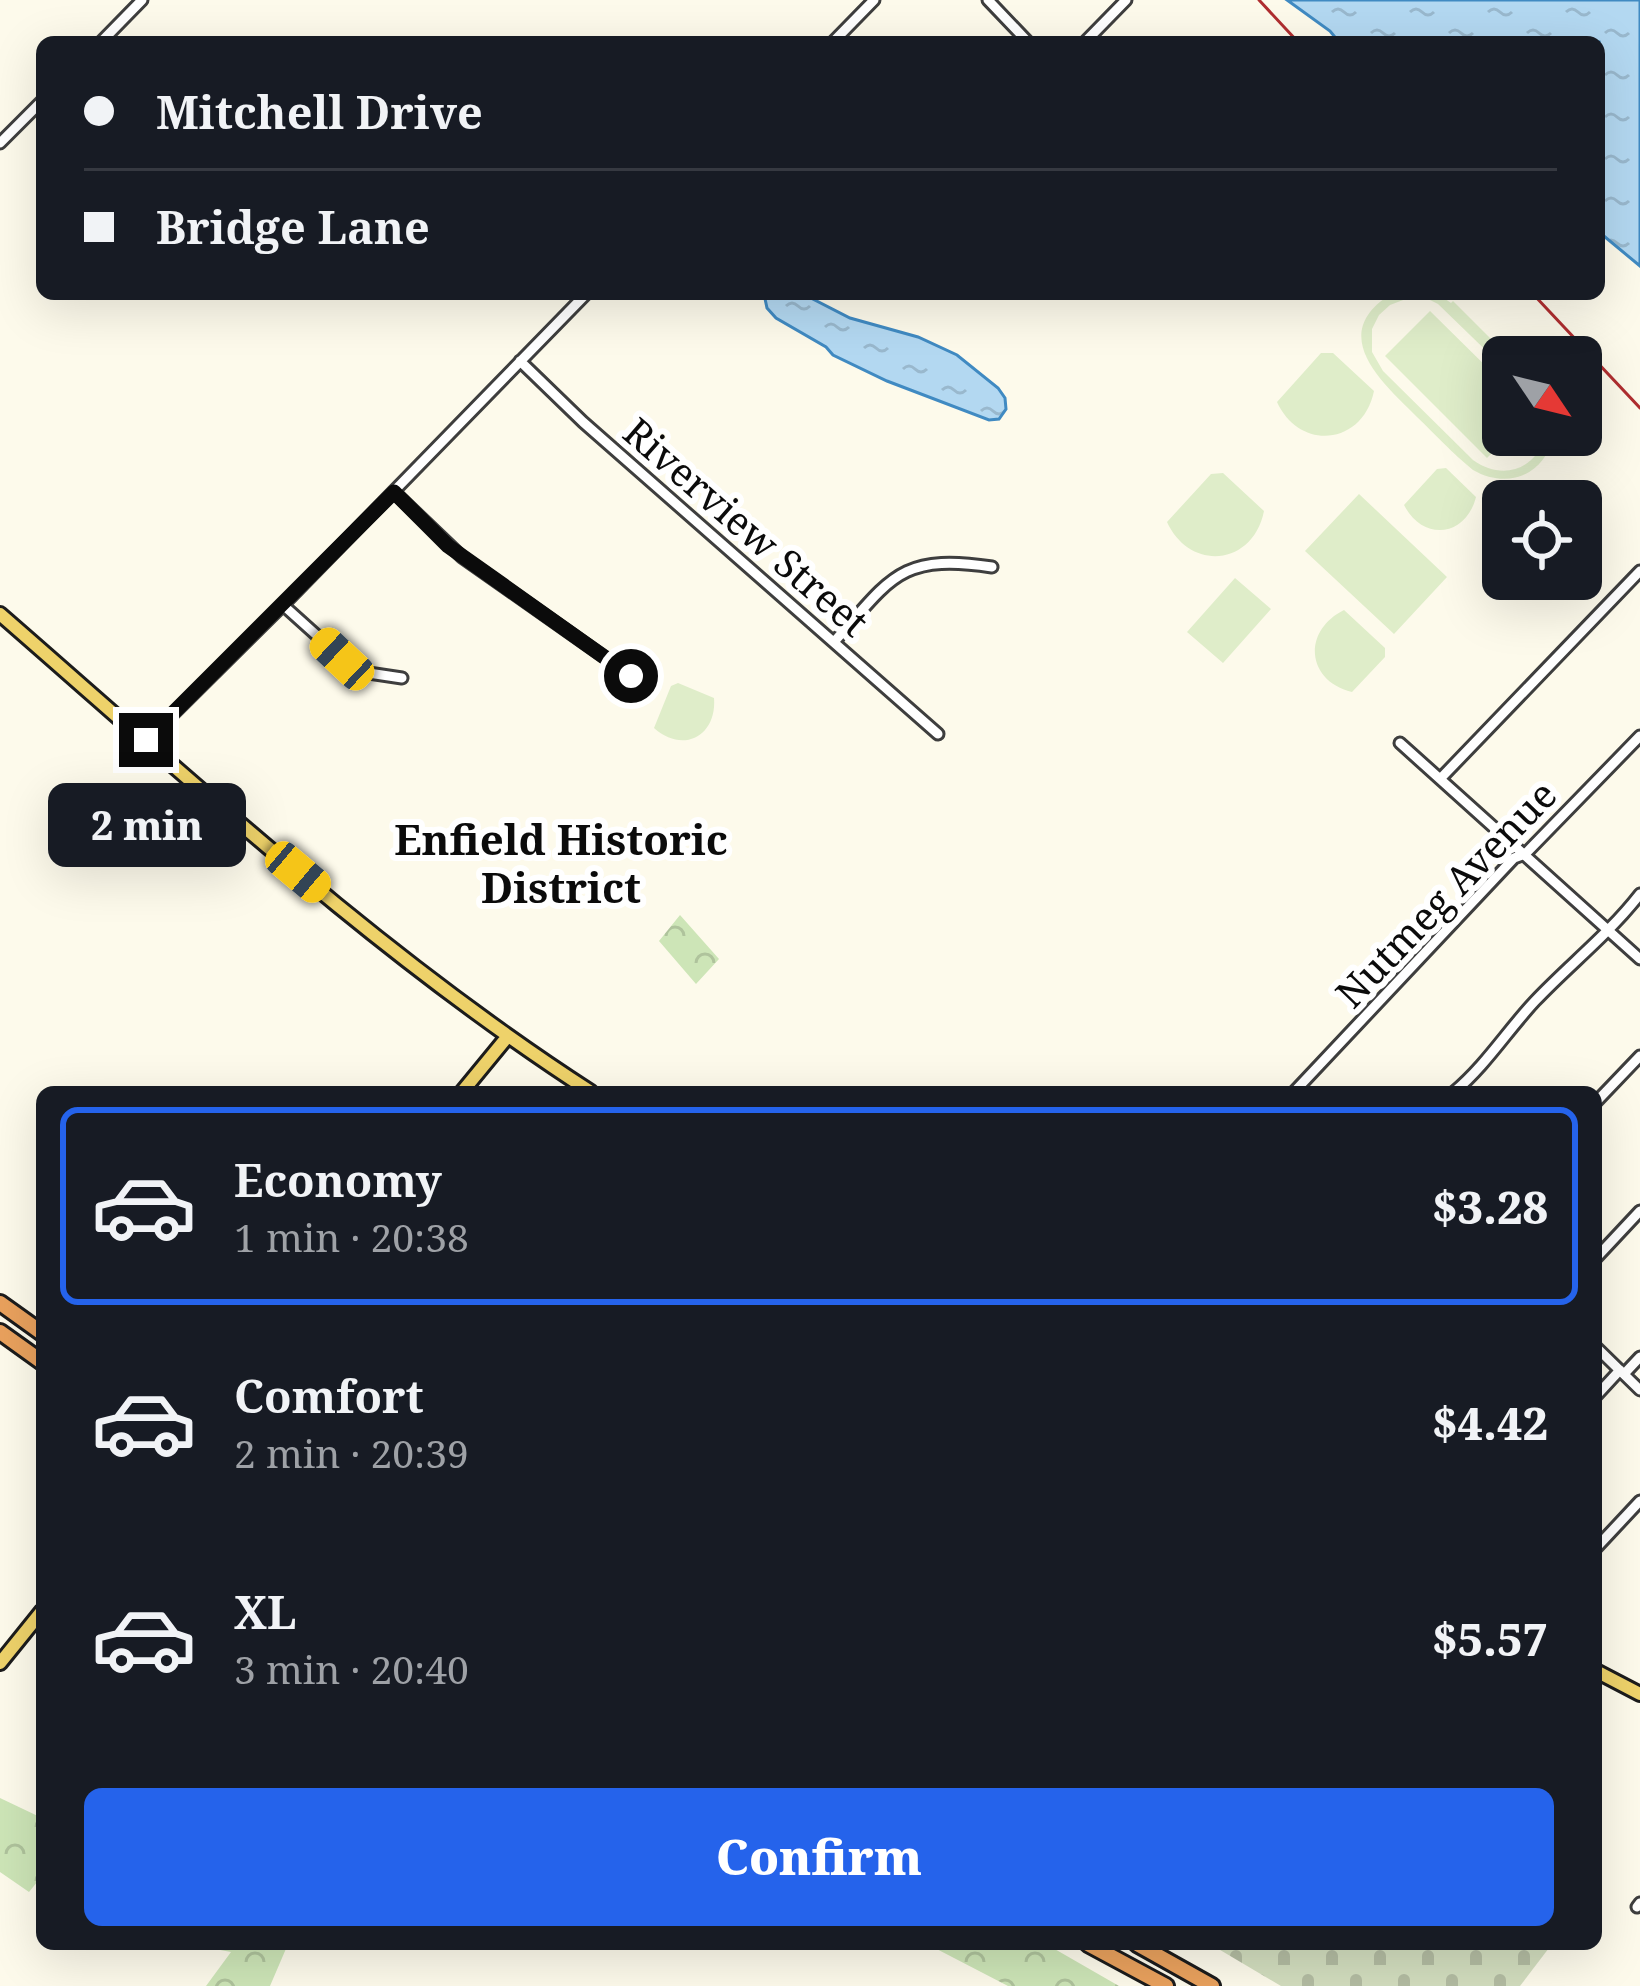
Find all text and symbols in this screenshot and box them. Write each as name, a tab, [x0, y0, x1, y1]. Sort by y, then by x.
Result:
text: Mitchell Drive	[156, 81, 483, 142]
text: Bridge Lane	[156, 196, 430, 257]
north arrow	[1482, 336, 1602, 456]
map controls	[1482, 336, 1602, 600]
street label: Riverview Street	[613, 405, 881, 647]
button: locate	[1482, 480, 1602, 600]
car	[303, 621, 381, 697]
route start	[604, 649, 658, 703]
route end	[119, 713, 173, 767]
street label: Nutmeg Avenue	[1323, 768, 1567, 1018]
callout: 2 min	[47, 782, 245, 866]
text: 2 min	[91, 798, 203, 851]
district label: Enfield Historic District	[394, 810, 728, 915]
car	[259, 835, 337, 909]
text: Economy	[234, 1149, 442, 1210]
icon: car	[90, 1152, 198, 1260]
text: $3.28	[1432, 1176, 1548, 1237]
text: 1 min · 20:38	[234, 1210, 469, 1263]
text: Comfort	[234, 1365, 424, 1426]
icon: car	[90, 1368, 198, 1476]
text: $4.42	[1432, 1392, 1548, 1453]
text: 2 min · 20:39	[234, 1426, 469, 1479]
text: XL	[234, 1581, 296, 1642]
icon: car	[90, 1584, 198, 1692]
text: $5.57	[1432, 1608, 1548, 1669]
text: 3 min · 20:40	[234, 1642, 469, 1695]
button: Confirm	[84, 1788, 1554, 1926]

